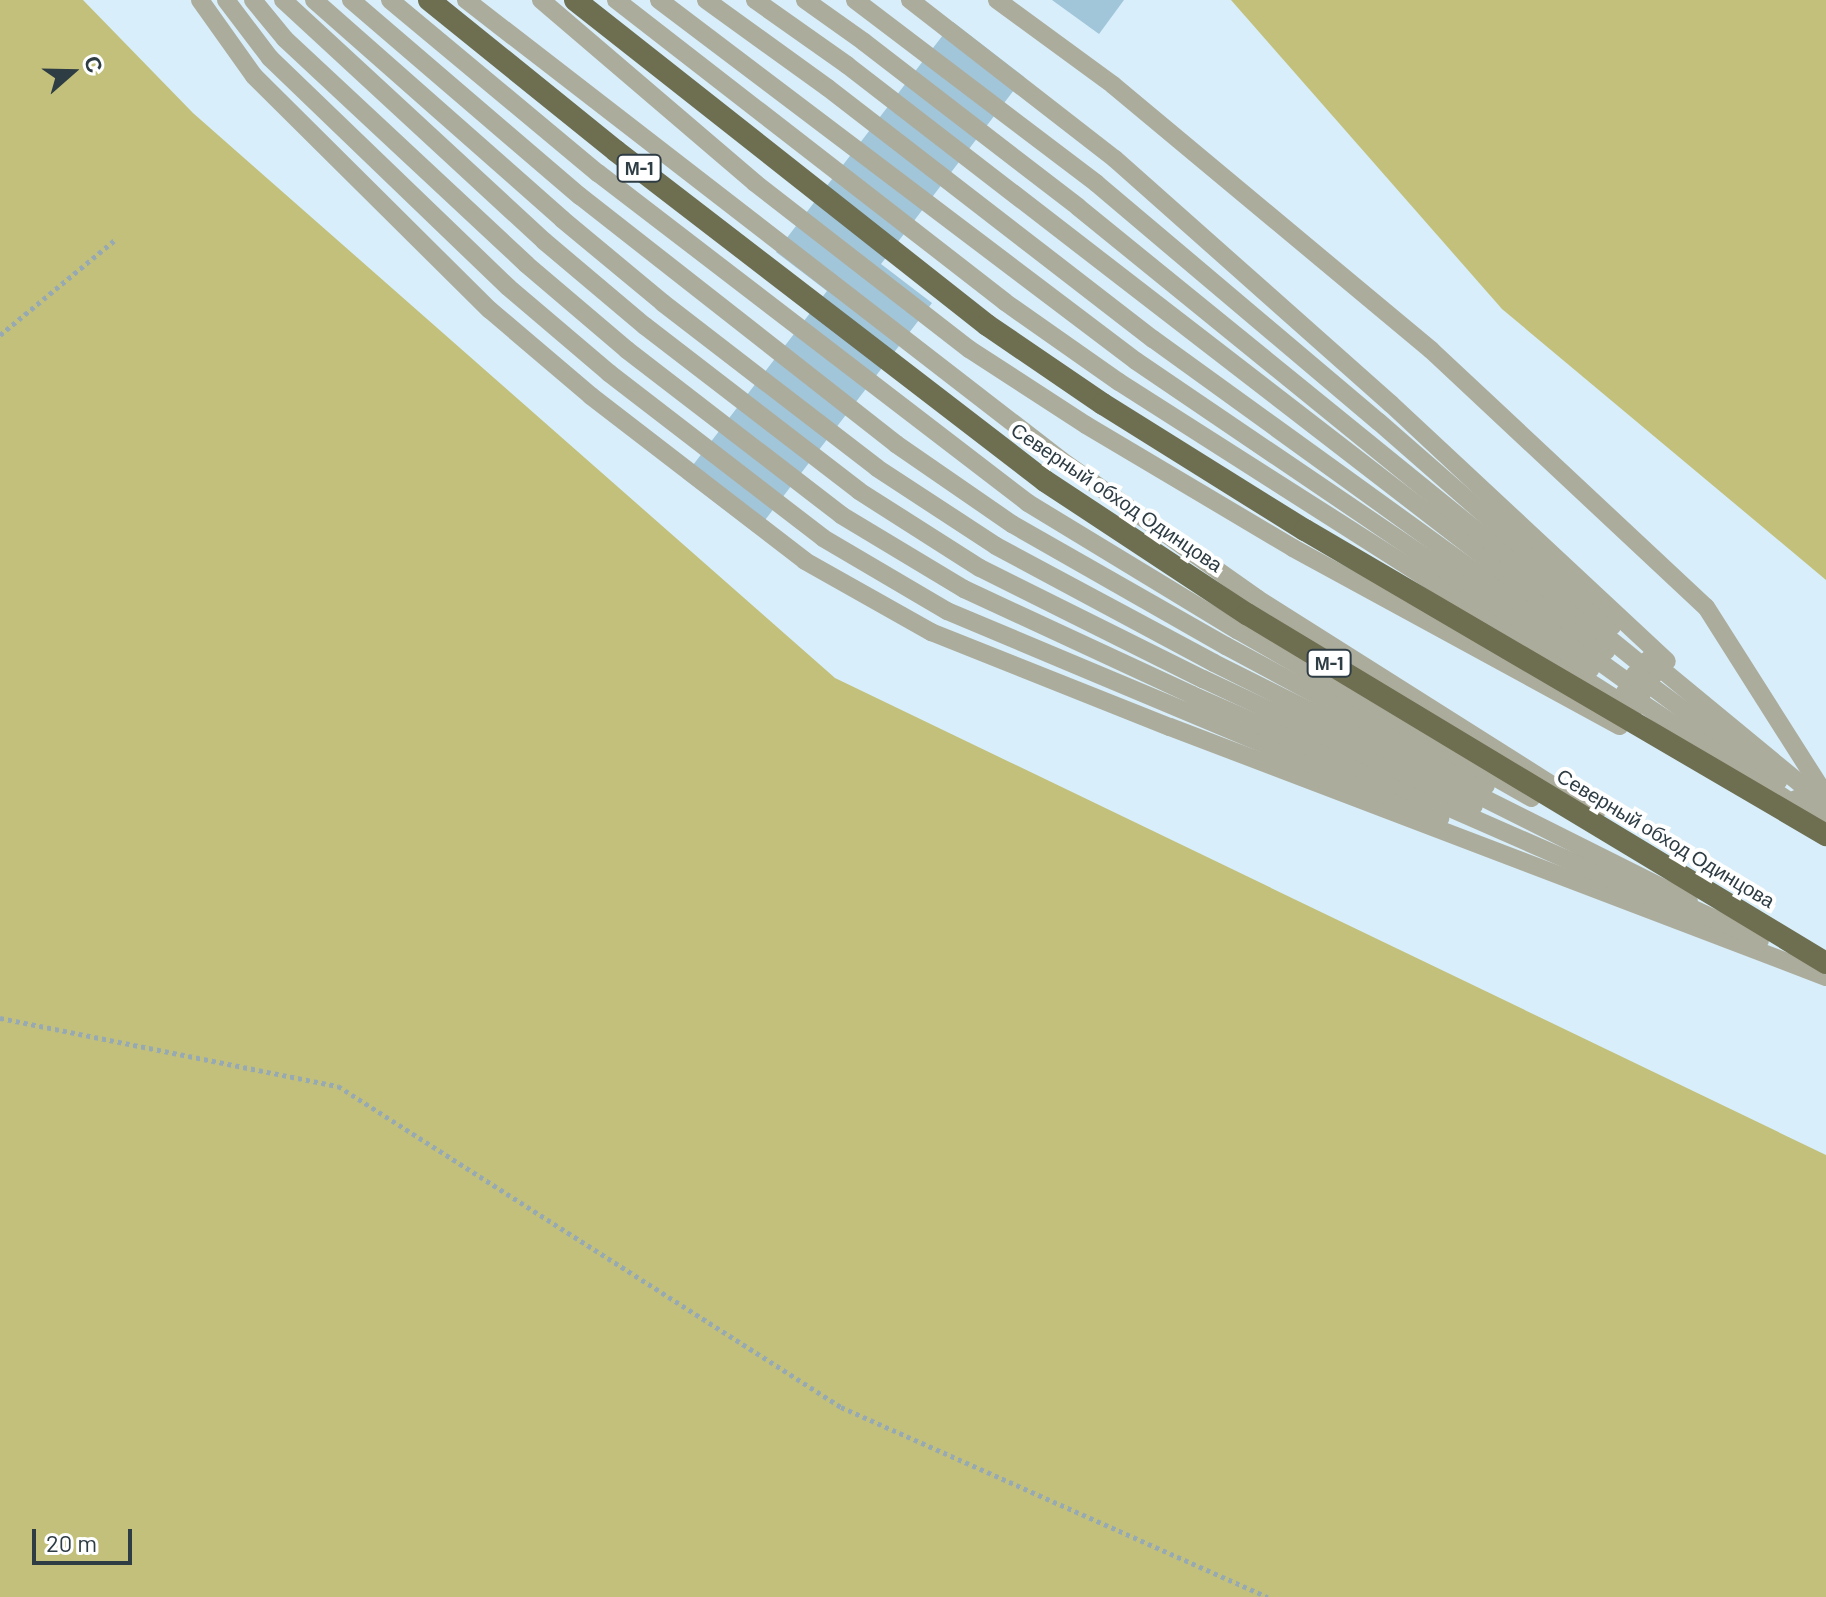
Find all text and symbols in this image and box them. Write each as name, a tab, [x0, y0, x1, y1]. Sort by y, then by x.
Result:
north arrow	[32, 32, 112, 112]
text: С	[80, 52, 109, 76]
road number: М-1	[615, 154, 663, 182]
street label: Северный обход Одинцова	[1007, 417, 1227, 577]
road number: М-1	[1305, 649, 1353, 677]
street label: Северный обход Одинцова	[1553, 763, 1779, 913]
scale bar	[36, 1513, 136, 1563]
text: 20 m	[46, 1528, 97, 1557]

